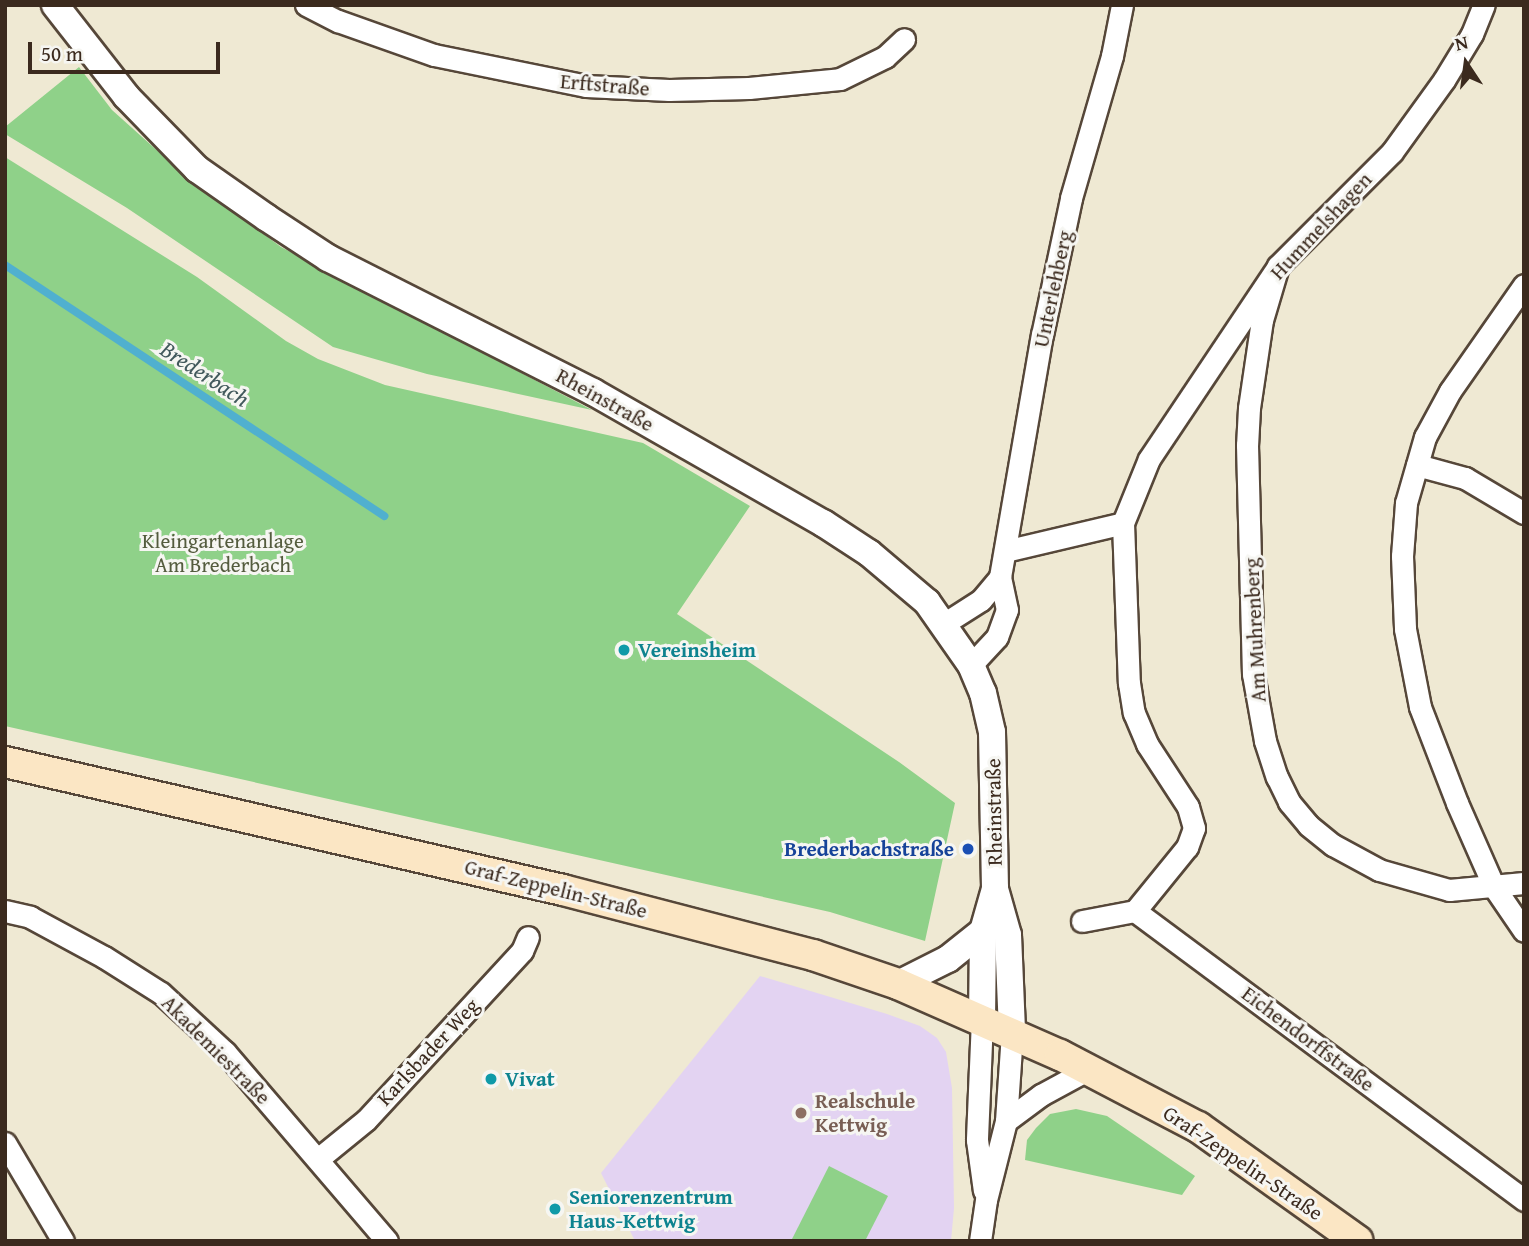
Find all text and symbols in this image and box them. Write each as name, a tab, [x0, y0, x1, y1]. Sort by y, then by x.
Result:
text: N	[1452, 27, 1471, 58]
scale bar	[32, 28, 224, 72]
north arrow	[1431, 28, 1501, 98]
text: 50 m	[41, 38, 83, 69]
street label: Erftstraße	[559, 69, 651, 101]
street label: Hummelshagen	[1265, 167, 1377, 285]
street label: Unterlehberg	[1028, 228, 1078, 350]
water label: Brederbach	[156, 335, 254, 413]
street label: Rheinstraße	[552, 363, 658, 437]
park label: Kleingartenanlage Am Brederbach	[142, 528, 304, 578]
street label: Am Muhrenberg	[1239, 557, 1271, 703]
place label: Vereinsheim	[638, 637, 756, 663]
marker: Vereinsheim	[616, 642, 632, 658]
street label: Rheinstraße	[980, 758, 1008, 866]
place label: Brederbachstraße	[784, 836, 954, 862]
marker: Brederbachstraße	[960, 841, 976, 857]
street label: Graf-Zeppelin-Straße	[462, 854, 650, 924]
street label: Eichendorffstraße	[1237, 981, 1379, 1097]
street label: Akademiestraße	[156, 990, 276, 1110]
street label: Karlsbader Weg	[372, 993, 484, 1111]
place label: Vivat	[505, 1066, 555, 1092]
marker: Vivat	[483, 1071, 499, 1087]
place label: Realschule Kettwig	[815, 1088, 915, 1138]
street label: Graf-Zeppelin-Straße	[1158, 1100, 1328, 1226]
marker: Realschule Kettwig	[793, 1105, 809, 1121]
place label: Seniorenzentrum Haus-Kettwig	[569, 1184, 733, 1234]
marker: Seniorenzentrum Haus-Kettwig	[547, 1201, 563, 1217]

